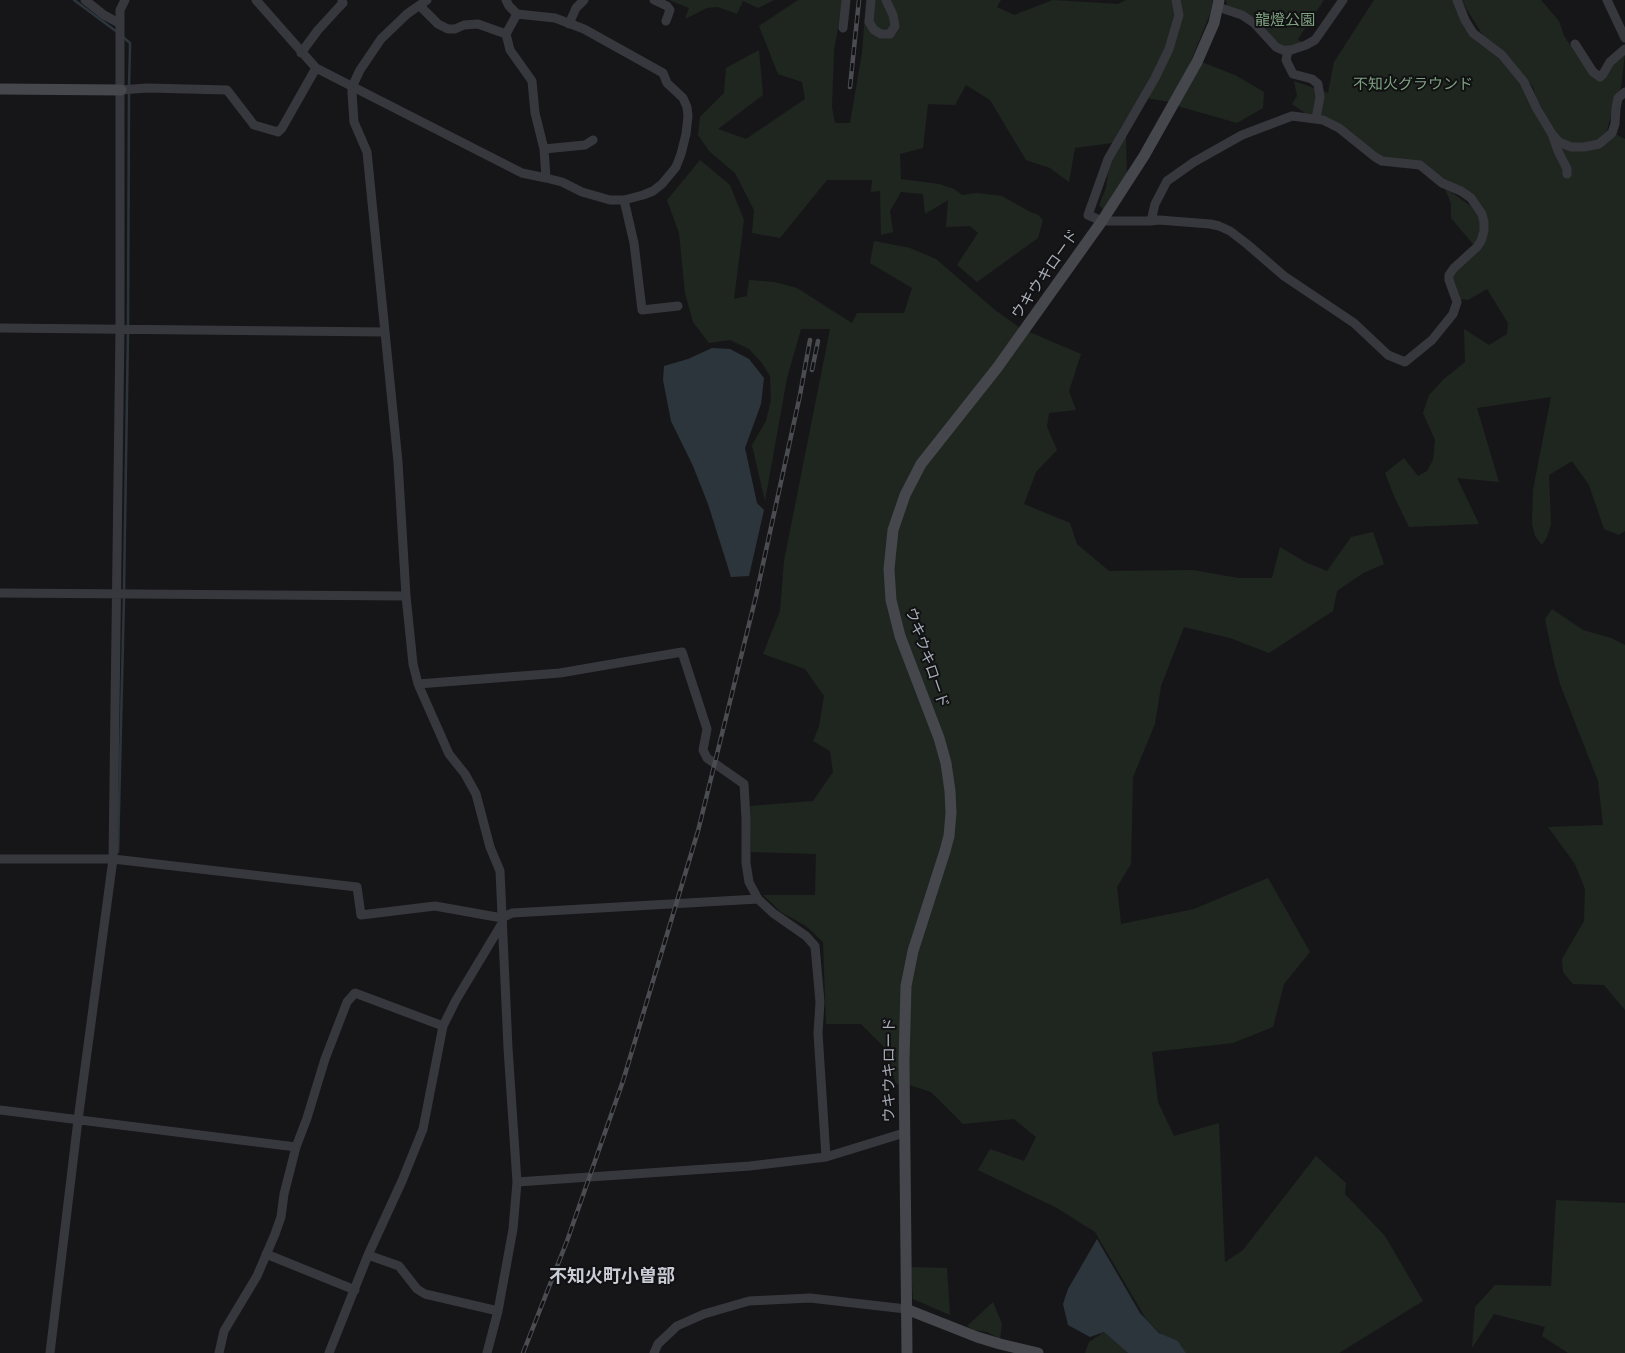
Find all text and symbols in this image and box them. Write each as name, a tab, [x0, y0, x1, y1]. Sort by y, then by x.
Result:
park label: 龍燈公園	[1255, 12, 1315, 30]
park label: 不知火グラウンド	[1353, 76, 1473, 94]
street label: ウキウキロード	[1009, 227, 1083, 323]
street label: ウキウキロード	[900, 605, 952, 711]
street label: ウキウキロード	[881, 1018, 899, 1122]
district label: 不知火町小曽部	[549, 1267, 675, 1289]

